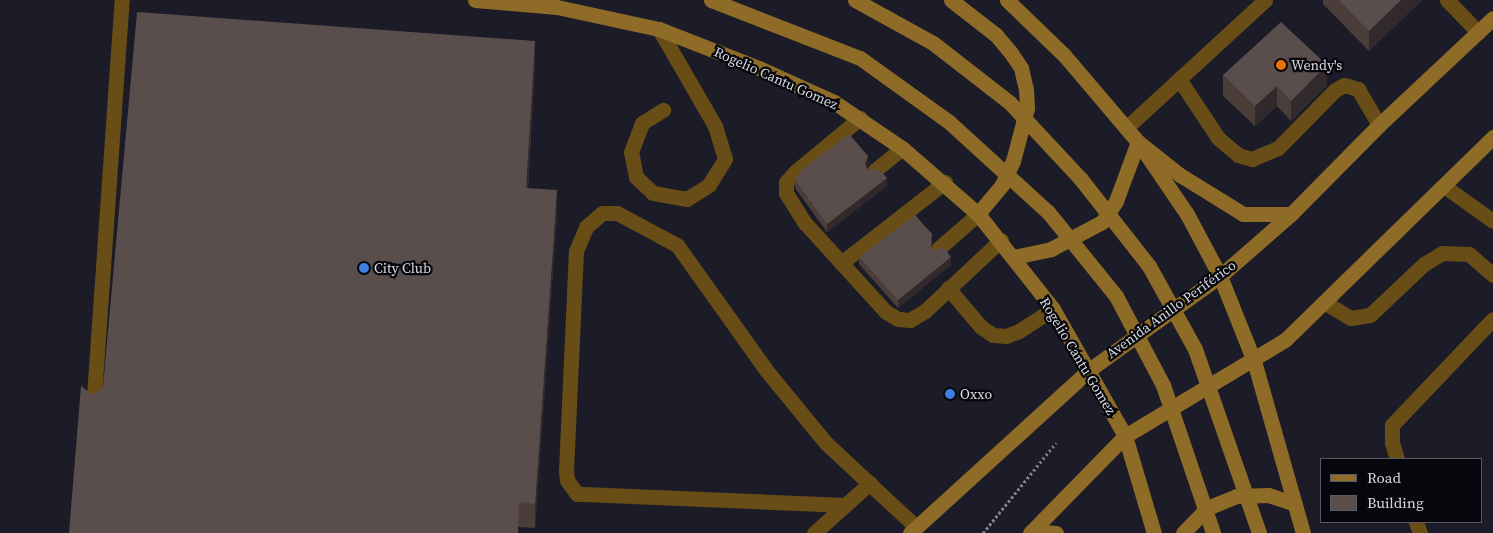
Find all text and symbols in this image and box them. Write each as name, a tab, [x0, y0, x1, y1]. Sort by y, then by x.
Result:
street label: Rogelio Cantu Gomez	[712, 43, 840, 113]
place label: Wendy's	[1291, 57, 1342, 73]
marker: Wendy's	[1275, 59, 1287, 71]
street label: Avenida Anillo Periférico	[1103, 256, 1239, 362]
place label: City Club	[374, 260, 431, 276]
marker: City Club	[358, 262, 370, 274]
street label: Rogelio Cantu Gomez	[1036, 294, 1120, 418]
place label: Oxxo	[960, 386, 992, 402]
marker: Oxxo	[944, 388, 956, 400]
legend	[1320, 458, 1483, 523]
text: Road	[1367, 467, 1401, 488]
text: Building	[1367, 492, 1424, 513]

